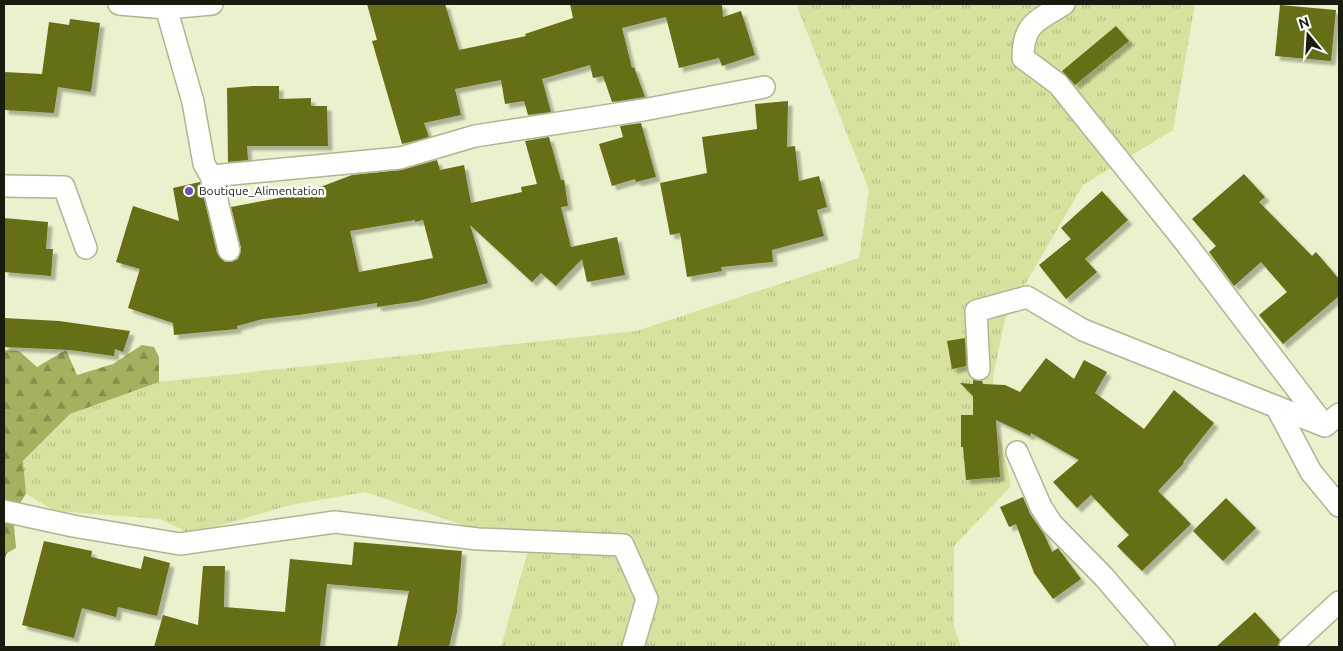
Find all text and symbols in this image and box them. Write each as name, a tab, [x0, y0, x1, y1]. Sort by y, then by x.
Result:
north arrow	[1283, 10, 1333, 60]
text: N	[1297, 13, 1311, 32]
place label: Boutique_Alimentation	[199, 184, 325, 197]
marker: Boutique_Alimentation	[183, 185, 195, 197]

